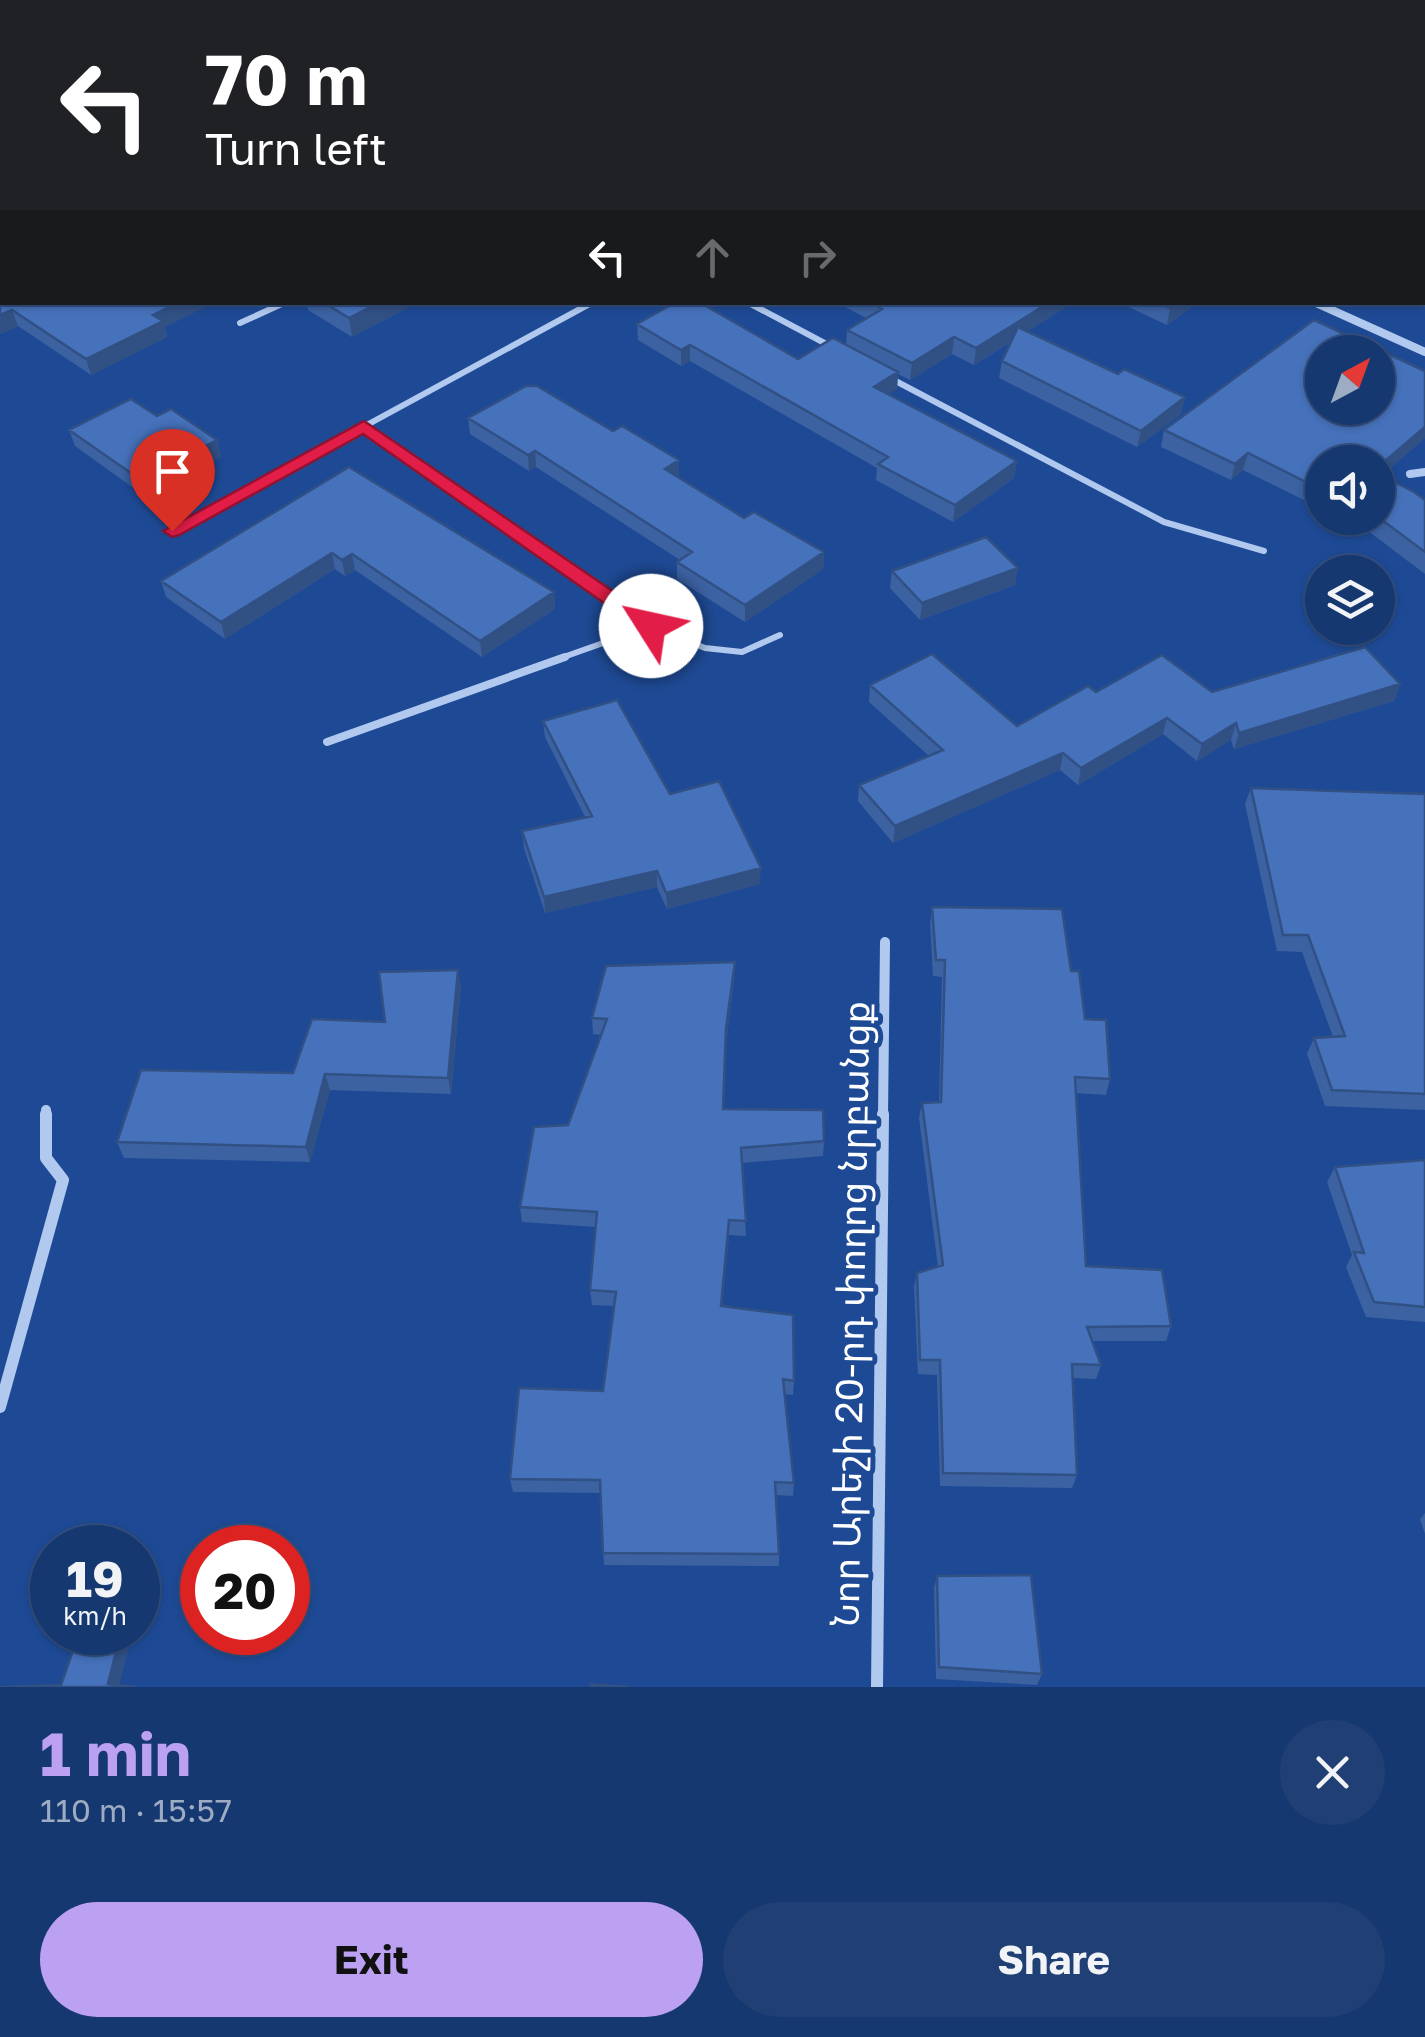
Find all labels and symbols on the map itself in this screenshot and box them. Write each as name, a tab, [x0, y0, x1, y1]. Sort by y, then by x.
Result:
north arrow	[1305, 335, 1395, 425]
pin	[130, 429, 215, 532]
position arrow	[599, 574, 703, 678]
street label: Նոր Արեշի 20-րդ փողոց նրբանցք	[822, 1000, 878, 1628]
speed limit sign: 20	[180, 1525, 310, 1655]

